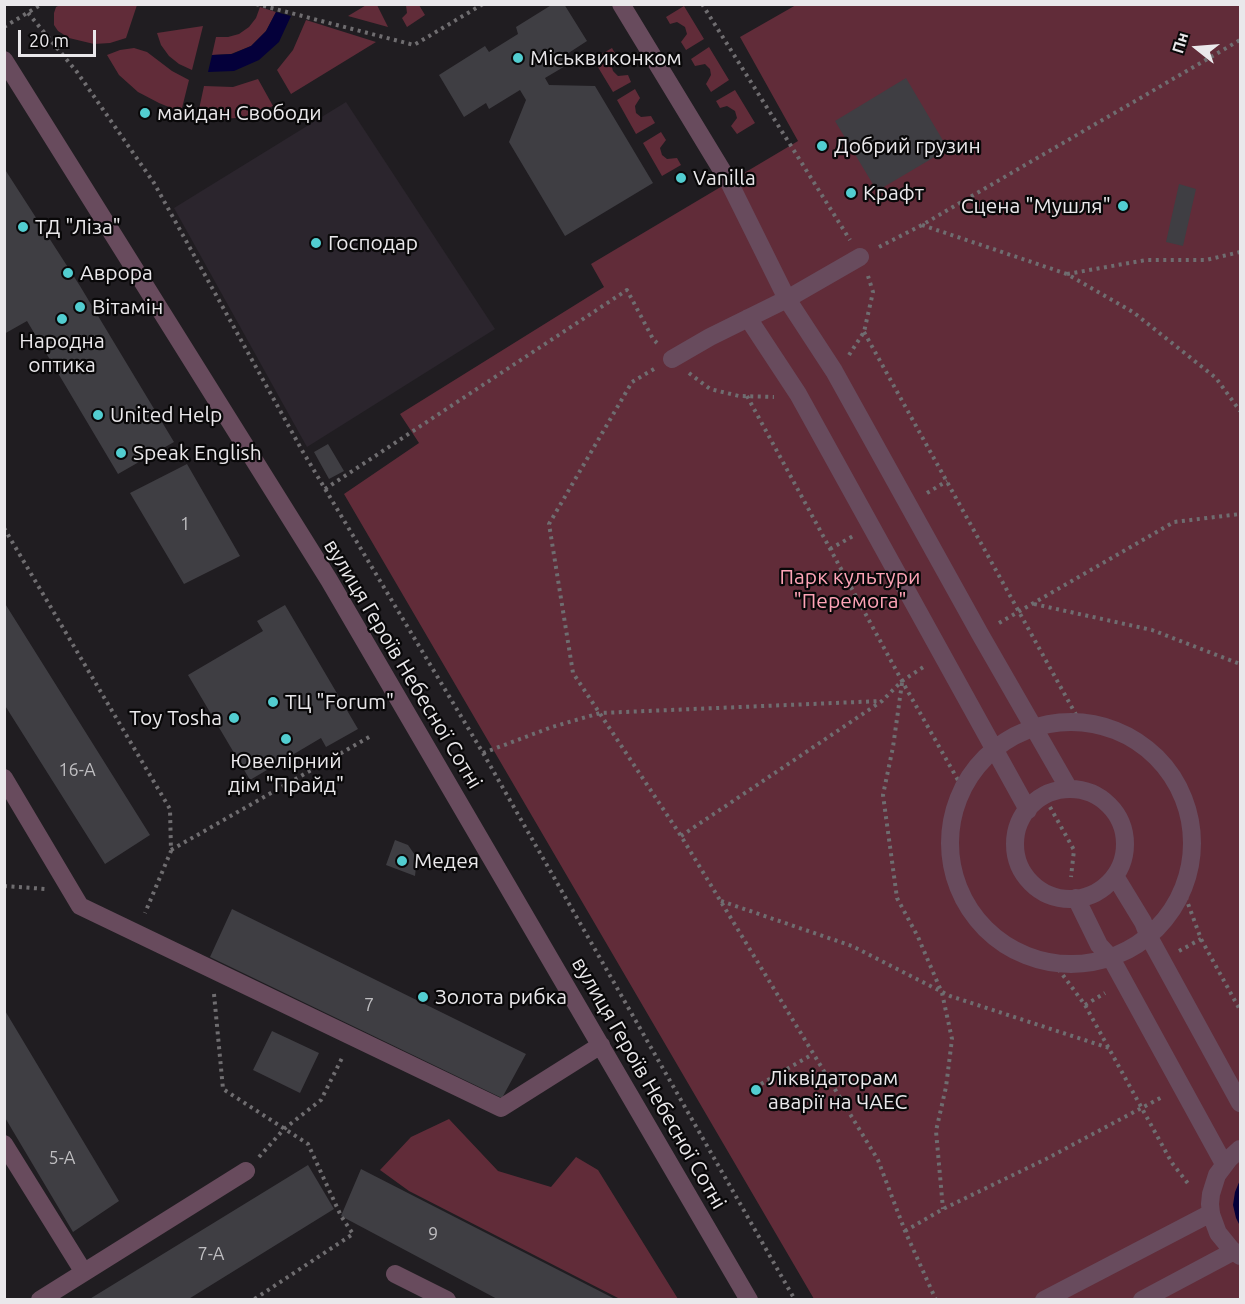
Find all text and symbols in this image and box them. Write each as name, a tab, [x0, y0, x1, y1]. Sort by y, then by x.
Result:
scale bar	[21, 18, 99, 56]
north arrow	[1167, 18, 1227, 78]
text: 20 m	[29, 30, 69, 50]
text: Пн	[1168, 30, 1191, 55]
place label: Міськвиконком	[530, 45, 682, 71]
marker: Міськвиконком	[511, 51, 525, 65]
place label: майдан Свободи	[157, 100, 322, 126]
marker: майдан Свободи	[138, 106, 152, 120]
place label: Добрий грузин	[834, 133, 981, 159]
marker: Добрий грузин	[815, 139, 829, 153]
place label: Vanilla	[693, 165, 756, 191]
marker: Vanilla	[674, 171, 688, 185]
place label: Крафт	[863, 180, 924, 206]
marker: Крафт	[844, 186, 858, 200]
place label: Сцена "Мушля"	[961, 193, 1111, 219]
marker: Сцена "Мушля"	[1116, 199, 1130, 213]
place label: ТД "Ліза"	[35, 214, 121, 240]
marker: ТД "Ліза"	[16, 220, 30, 234]
place label: Господар	[328, 230, 418, 256]
marker: Господар	[309, 236, 323, 250]
place label: Аврора	[80, 260, 153, 286]
marker: Аврора	[61, 266, 75, 280]
place label: Вітамін	[92, 294, 163, 320]
marker: Вітамін	[73, 300, 87, 314]
marker: Народна оптика	[55, 312, 69, 326]
place label: Народна оптика	[19, 328, 105, 378]
place label: United Help	[110, 402, 222, 428]
marker: United Help	[91, 408, 105, 422]
place label: Speak English	[133, 440, 262, 466]
marker: Speak English	[114, 446, 128, 460]
house number: 1	[180, 513, 190, 535]
street label: вулиця Героїв Небесної Сотні	[318, 535, 488, 793]
park label: Парк культури "Перемога"	[780, 564, 920, 614]
place label: ТЦ "Forum"	[285, 689, 394, 715]
marker: ТЦ "Forum"	[266, 695, 280, 709]
place label: Toy Tosha	[129, 705, 222, 731]
marker: Toy Tosha	[227, 711, 241, 725]
marker: Ювелірний дім "Прайд"	[279, 732, 293, 746]
place label: Ювелірний дім "Прайд"	[228, 748, 344, 798]
house number: 16-А	[58, 759, 96, 781]
place label: Медея	[414, 848, 479, 874]
marker: Медея	[395, 854, 409, 868]
street label: вулиця Героїв Небесної Сотні	[566, 953, 732, 1213]
place label: Золота рибка	[435, 984, 567, 1010]
marker: Золота рибка	[416, 990, 430, 1004]
house number: 7	[364, 994, 374, 1016]
place label: Ліквідаторам аварії на ЧАЕС	[768, 1065, 907, 1115]
marker: Ліквідаторам аварії на ЧАЕС	[749, 1083, 763, 1097]
house number: 5-А	[48, 1147, 76, 1169]
house number: 9	[428, 1223, 438, 1245]
house number: 7-А	[197, 1243, 225, 1265]

